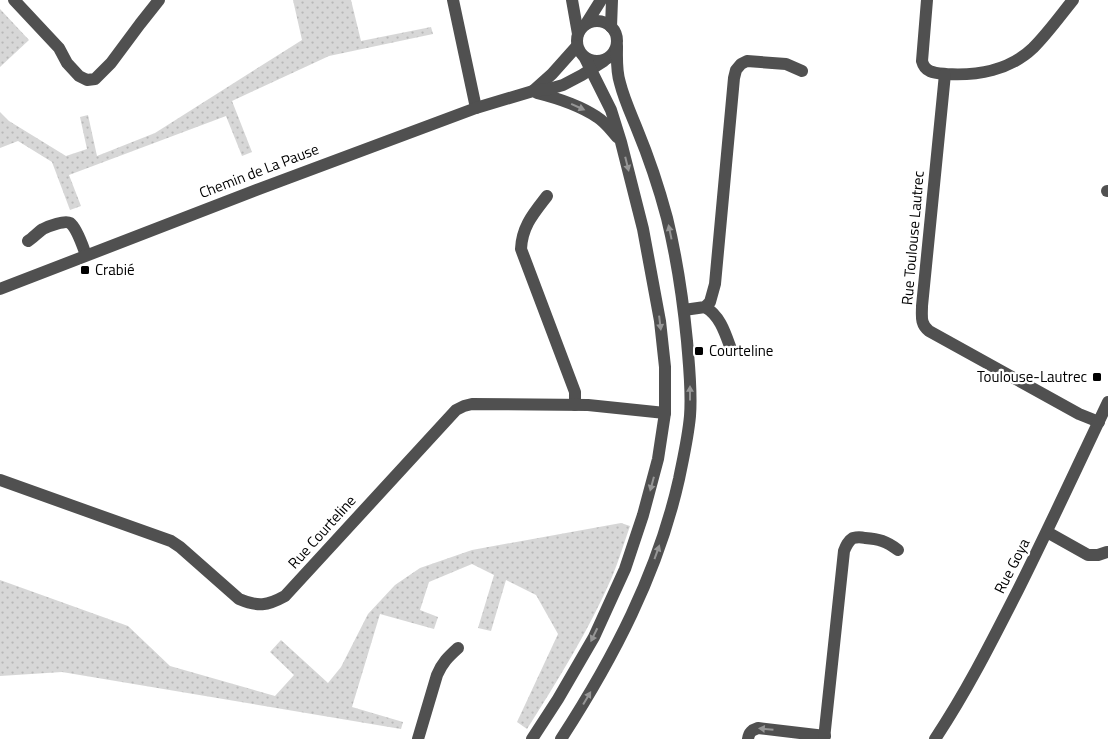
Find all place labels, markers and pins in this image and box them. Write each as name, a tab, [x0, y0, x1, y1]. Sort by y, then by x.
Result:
place label: Crabié	[95, 258, 135, 281]
marker: Crabié	[79, 264, 91, 276]
place label: Courteline	[709, 339, 773, 362]
marker: Courteline	[693, 345, 705, 357]
place label: Toulouse-Lautrec	[977, 365, 1087, 388]
marker: Toulouse-Lautrec	[1091, 371, 1103, 383]

